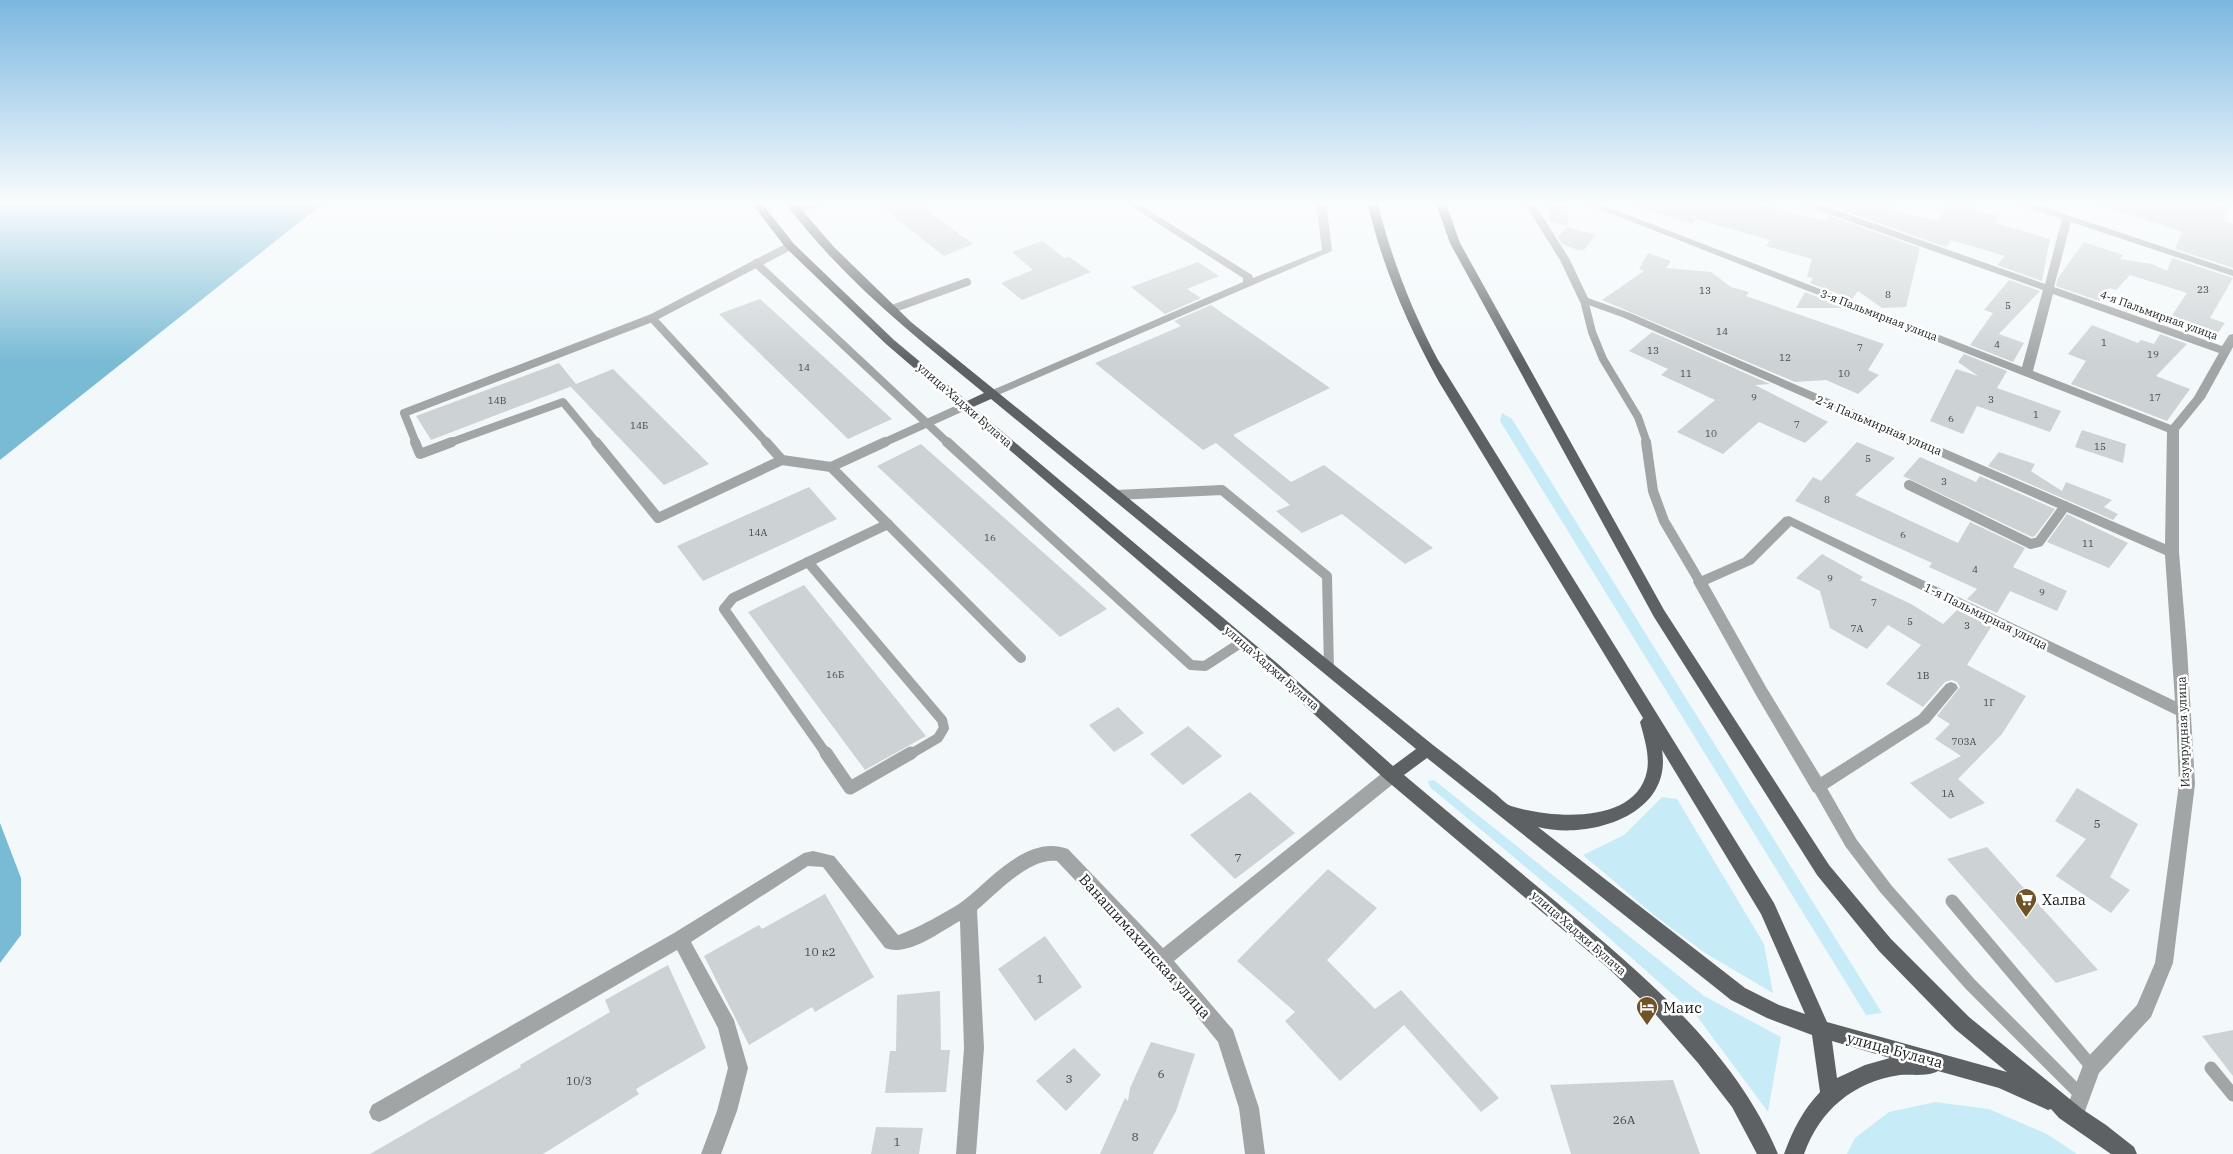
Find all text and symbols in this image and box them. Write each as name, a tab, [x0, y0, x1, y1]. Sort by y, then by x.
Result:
house number: 23	[2197, 283, 2209, 296]
house number: 13	[1699, 284, 1711, 297]
street label: 3-я Пальмирная улица	[1818, 286, 1940, 344]
street label: 4-я Пальмирная улица	[2098, 287, 2220, 343]
house number: 8	[1885, 288, 1891, 301]
house number: 5	[2005, 299, 2011, 312]
house number: 14	[1716, 325, 1728, 338]
house number: 1	[2101, 336, 2107, 349]
house number: 4	[1994, 338, 2000, 351]
house number: 7	[1857, 341, 1863, 354]
house number: 13	[1647, 344, 1659, 357]
house number: 19	[2147, 348, 2159, 361]
house number: 12	[1779, 351, 1791, 364]
street label: улица Хаджи Булача	[914, 360, 1016, 451]
house number: 14	[798, 361, 810, 374]
house number: 11	[1680, 367, 1692, 380]
house number: 10	[1838, 367, 1850, 380]
house number: 9	[1751, 391, 1757, 404]
house number: 17	[2149, 391, 2161, 404]
street label: 2-я Пальмирная улица	[1814, 392, 1945, 459]
house number: 3	[1988, 393, 1994, 406]
house number: 14В	[488, 394, 507, 407]
house number: 1	[2033, 408, 2039, 421]
house number: 6	[1948, 412, 1954, 425]
house number: 7	[1794, 418, 1800, 431]
house number: 14Б	[630, 419, 648, 432]
house number: 10	[1705, 427, 1717, 440]
house number: 15	[2094, 440, 2106, 453]
house number: 5	[1865, 452, 1871, 465]
house number: 3	[1941, 475, 1947, 488]
house number: 8	[1824, 493, 1830, 506]
house number: 14А	[749, 526, 768, 539]
house number: 6	[1900, 528, 1906, 541]
house number: 16	[984, 531, 996, 544]
house number: 11	[2082, 537, 2094, 550]
house number: 4	[1972, 563, 1978, 576]
house number: 9	[1827, 572, 1833, 585]
street label: 1-я Пальмирная улица	[1922, 580, 2051, 653]
house number: 9	[2039, 586, 2045, 599]
house number: 7	[1871, 596, 1877, 609]
house number: 5	[1907, 615, 1913, 628]
house number: 3	[1964, 619, 1970, 632]
house number: 7А	[1851, 622, 1864, 635]
street label: улица Хаджи Булача	[1221, 623, 1323, 714]
house number: 16Б	[826, 668, 844, 681]
house number: 1В	[1917, 669, 1930, 682]
street label: Изумрудная улица	[2174, 676, 2192, 788]
house number: 1Г	[1983, 696, 1995, 709]
house number: 703А	[1952, 735, 1977, 748]
house number: 1А	[1942, 787, 1955, 800]
house number: 5	[2093, 816, 2101, 831]
house number: 7	[1234, 850, 1242, 865]
street label: Ванашимахинская улица	[1075, 870, 1215, 1022]
supermarket icon: Халва	[2014, 887, 2038, 918]
street label: улица Хаджи Булача	[1528, 888, 1630, 979]
place label: Халва	[2042, 890, 2086, 909]
house number: 10 к2	[804, 944, 836, 959]
house number: 1	[1036, 971, 1044, 986]
hotel icon: Маис	[1635, 995, 1659, 1026]
place label: Маис	[1663, 998, 1702, 1017]
street label: улица Булача	[1845, 1028, 1945, 1072]
house number: 6	[1157, 1066, 1165, 1081]
house number: 3	[1065, 1071, 1073, 1086]
house number: 10/3	[566, 1073, 592, 1088]
house number: 26А	[1613, 1112, 1636, 1127]
house number: 8	[1131, 1129, 1139, 1144]
house number: 1	[893, 1134, 901, 1149]

